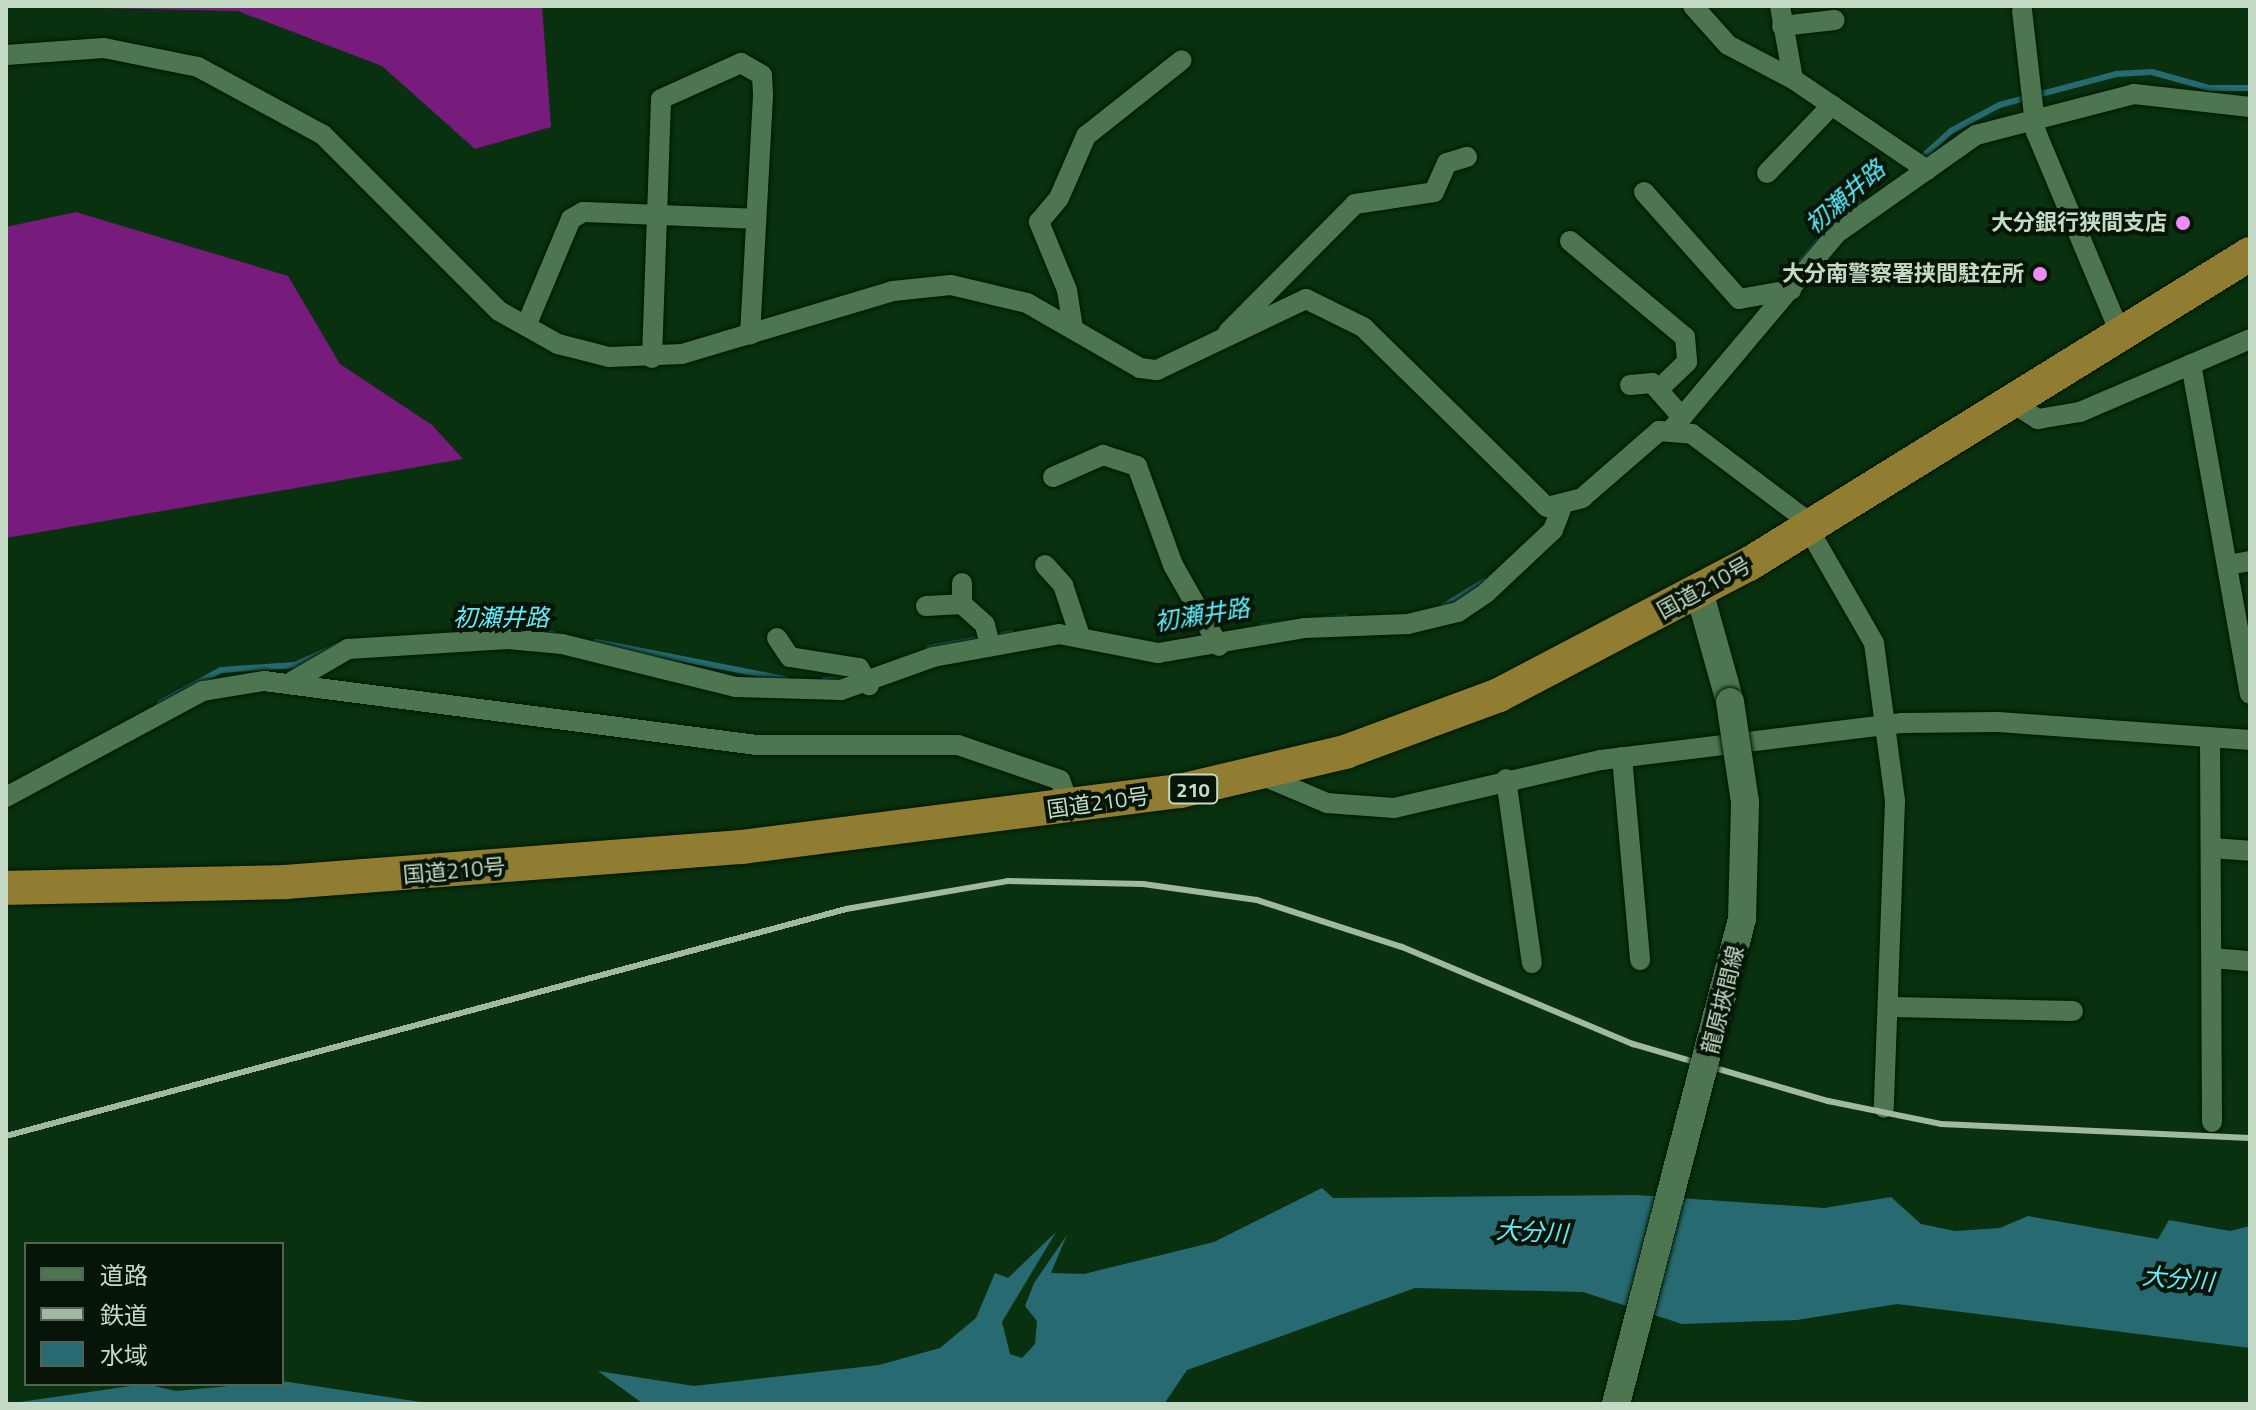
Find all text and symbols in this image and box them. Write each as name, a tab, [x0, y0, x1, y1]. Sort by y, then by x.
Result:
water label: 初瀬井路	[1799, 155, 1891, 239]
place label: 大分銀行狭間支店	[1991, 210, 2167, 236]
marker: 大分銀行狭間支店	[2174, 214, 2192, 232]
place label: 大分南警察署挟間駐在所	[1782, 261, 2024, 287]
marker: 大分南警察署挟間駐在所	[2031, 265, 2049, 283]
street label: 国道210号	[1653, 551, 1755, 625]
water label: 初瀬井路	[1152, 593, 1252, 637]
water label: 初瀬井路	[453, 604, 549, 632]
road number: 210	[1167, 773, 1219, 805]
street label: 国道210号	[1045, 783, 1151, 823]
street label: 国道210号	[402, 853, 506, 889]
street label: 龍原挾間線	[1697, 943, 1749, 1057]
water label: 大分川	[1495, 1216, 1569, 1248]
legend	[24, 1242, 284, 1386]
text: 道路	[100, 1257, 148, 1293]
water label: 大分川	[2141, 1262, 2215, 1296]
text: 鉄道	[100, 1297, 148, 1333]
text: 水域	[100, 1337, 148, 1373]

